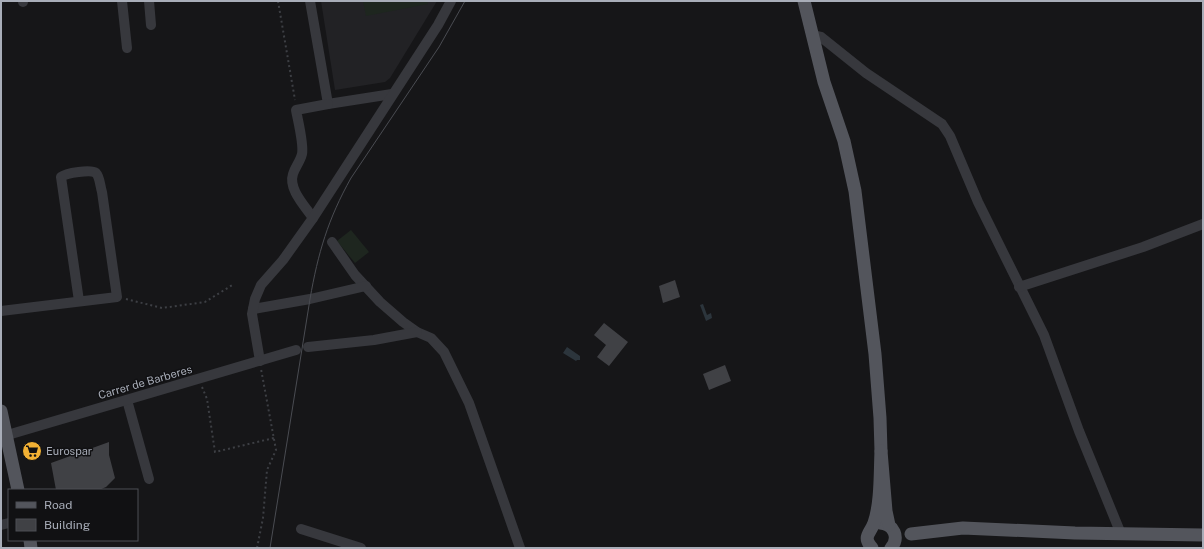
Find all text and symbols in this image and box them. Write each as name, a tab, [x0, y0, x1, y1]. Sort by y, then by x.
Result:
street label: Carrer de Barberes	[97, 363, 194, 401]
supermarket icon: Eurospar	[21, 440, 43, 462]
place label: Eurospar	[46, 445, 92, 457]
legend	[8, 489, 138, 541]
text: Road	[44, 498, 72, 512]
text: Building	[44, 518, 90, 532]

